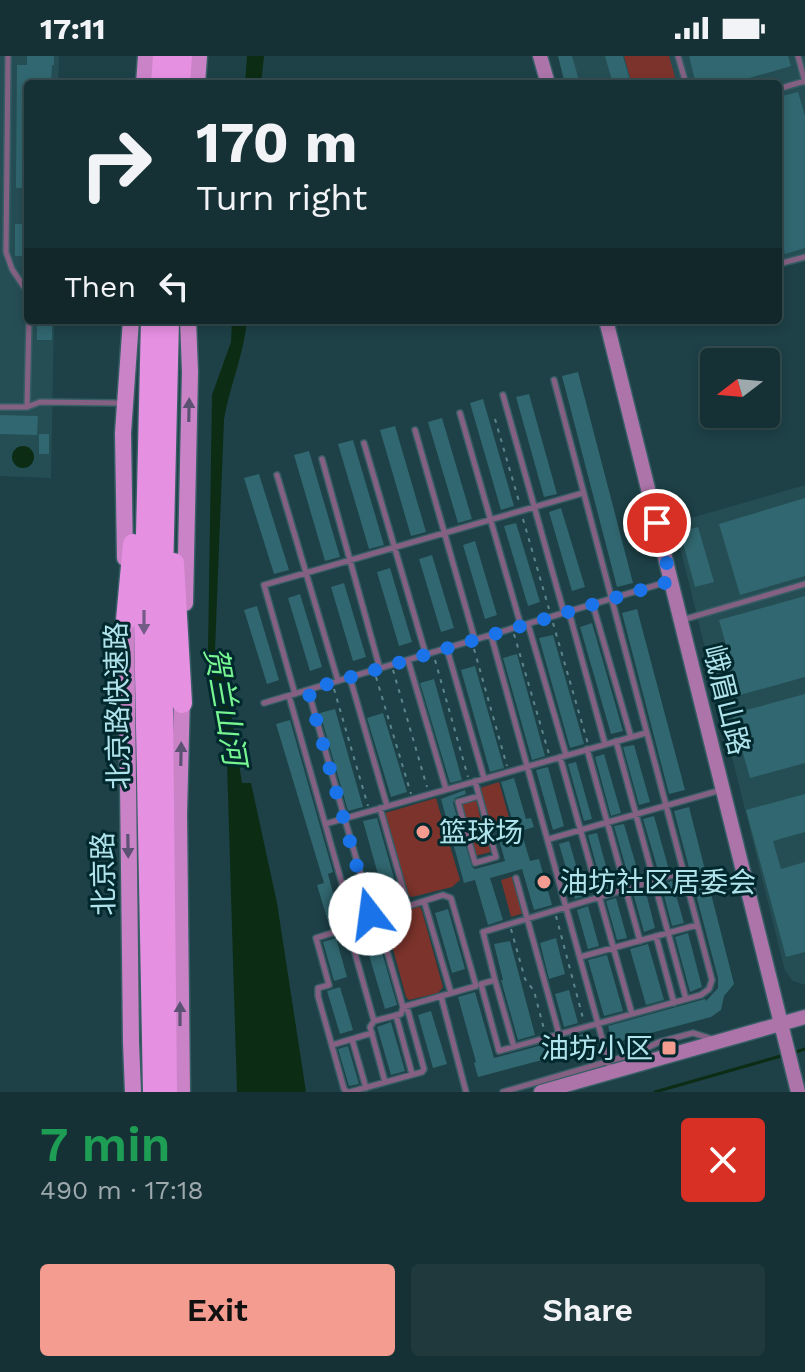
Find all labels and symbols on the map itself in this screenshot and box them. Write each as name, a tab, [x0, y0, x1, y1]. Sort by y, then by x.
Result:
north arrow	[700, 348, 780, 428]
one-way arrow	[183, 397, 196, 422]
pin	[623, 489, 691, 557]
one-way arrow	[138, 610, 150, 635]
street label: 北京路快速路	[100, 622, 135, 790]
street label: 峨眉山路	[697, 642, 756, 758]
water label: 贺兰山河	[198, 644, 254, 773]
one-way arrow	[174, 741, 187, 766]
place label: 篮球场	[439, 816, 523, 849]
marker: 篮球场	[414, 823, 432, 841]
street label: 北京路	[86, 832, 121, 916]
one-way arrow	[122, 834, 134, 859]
place label: 油坊社区居委会	[560, 866, 756, 899]
position arrow	[328, 872, 412, 956]
marker: 油坊社区居委会	[535, 873, 553, 891]
one-way arrow	[174, 1001, 186, 1026]
place label: 油坊小区	[541, 1032, 653, 1065]
marker: 油坊小区	[660, 1039, 678, 1057]

